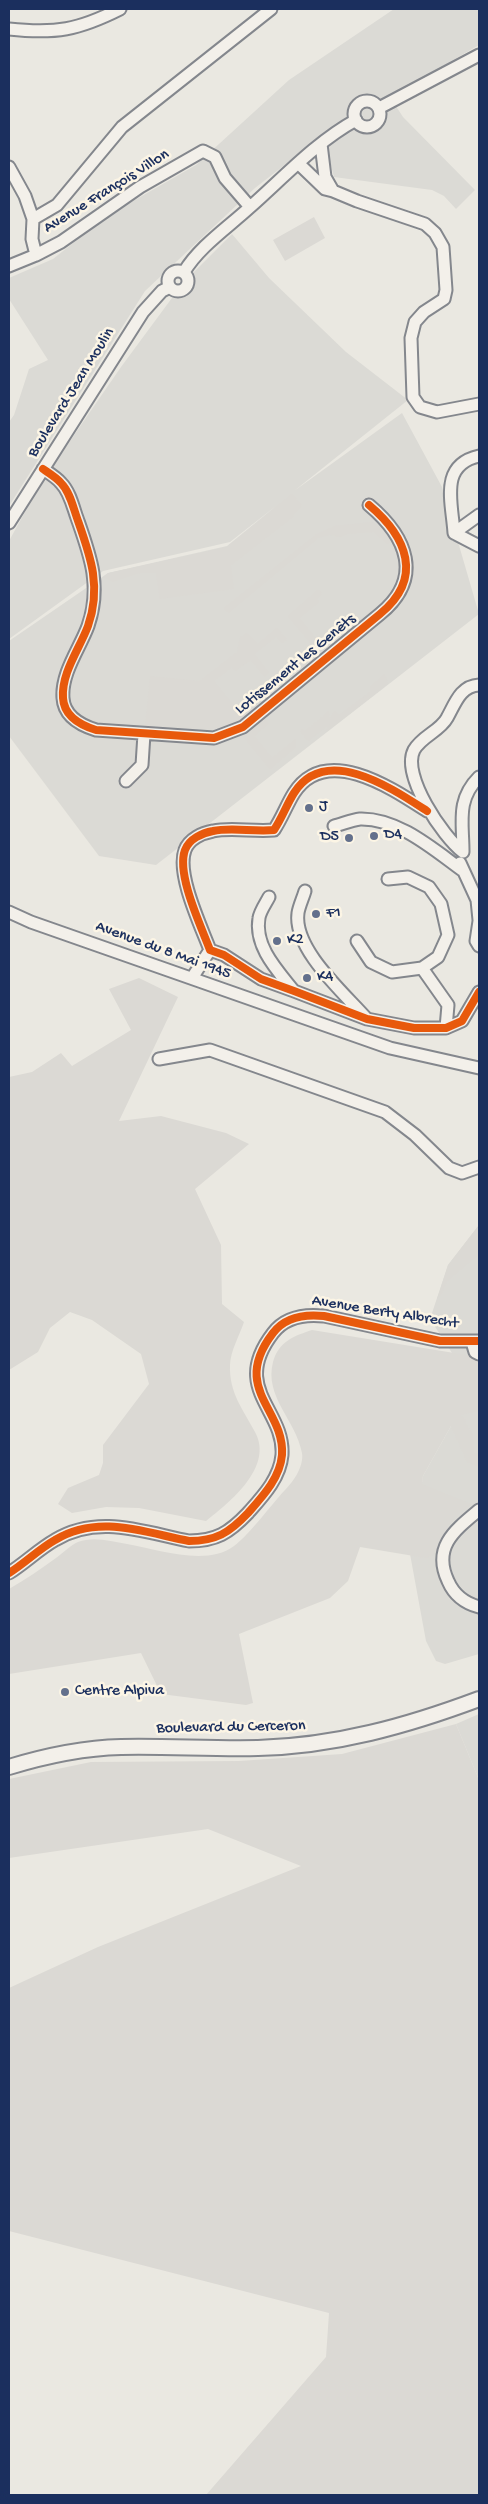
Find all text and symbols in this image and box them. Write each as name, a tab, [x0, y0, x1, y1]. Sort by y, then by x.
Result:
street label: Avenue François Villon	[41, 146, 173, 238]
street label: Boulevard Jean Moulin	[24, 325, 120, 461]
street label: Lotissement les Genêts	[232, 610, 360, 720]
place label: J	[319, 798, 327, 818]
marker: J	[303, 802, 315, 814]
place label: D4	[384, 826, 402, 846]
place label: D5	[320, 828, 339, 848]
marker: D4	[368, 830, 380, 842]
marker: D5	[343, 832, 355, 844]
place label: F1	[326, 904, 341, 924]
marker: F1	[310, 908, 322, 920]
street label: Avenue du 8 Mai 1945	[93, 918, 233, 984]
place label: K2	[287, 931, 304, 951]
marker: K2	[271, 935, 283, 947]
place label: K4	[317, 968, 333, 988]
marker: K4	[301, 972, 313, 984]
street label: Avenue Berty Albrecht	[310, 1292, 460, 1334]
place label: Centre Alpiva	[75, 1682, 164, 1702]
marker: Centre Alpiva	[59, 1686, 71, 1698]
street label: Boulevard du Cerceron	[156, 1717, 306, 1739]

